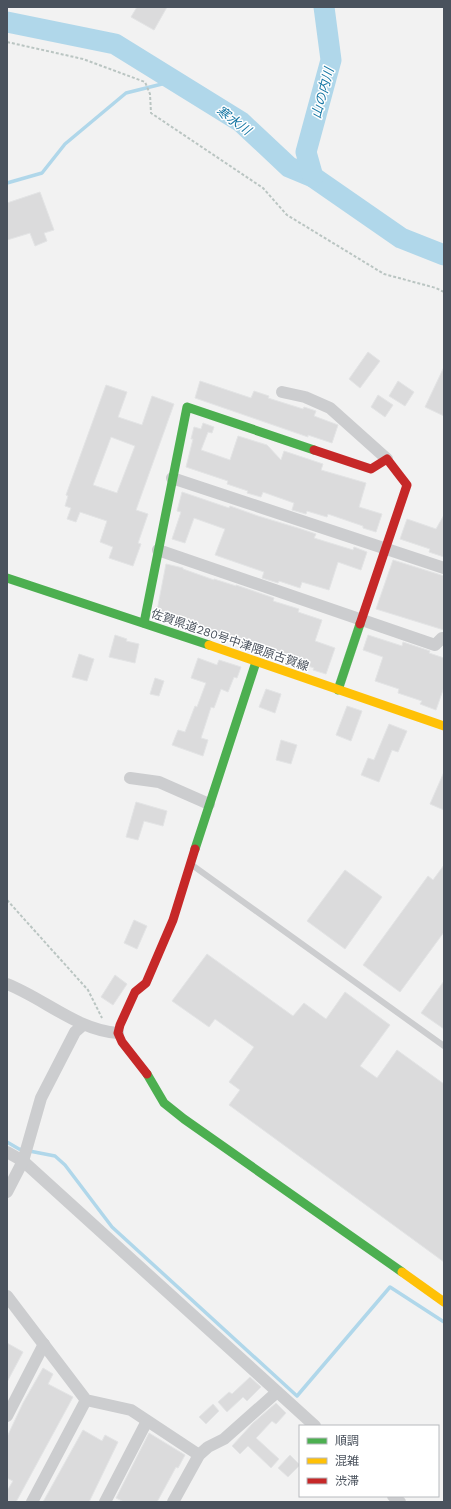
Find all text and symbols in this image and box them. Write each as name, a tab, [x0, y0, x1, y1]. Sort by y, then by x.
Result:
water label: 山の内川	[309, 64, 337, 120]
water label: 寒水川	[214, 103, 256, 139]
street label: 佐賀県道280号中津隈原古賀線	[149, 606, 311, 674]
legend	[299, 1425, 439, 1497]
text: 順調	[335, 1434, 359, 1448]
text: 混雑	[335, 1454, 359, 1468]
text: 渋滞	[335, 1474, 359, 1488]

